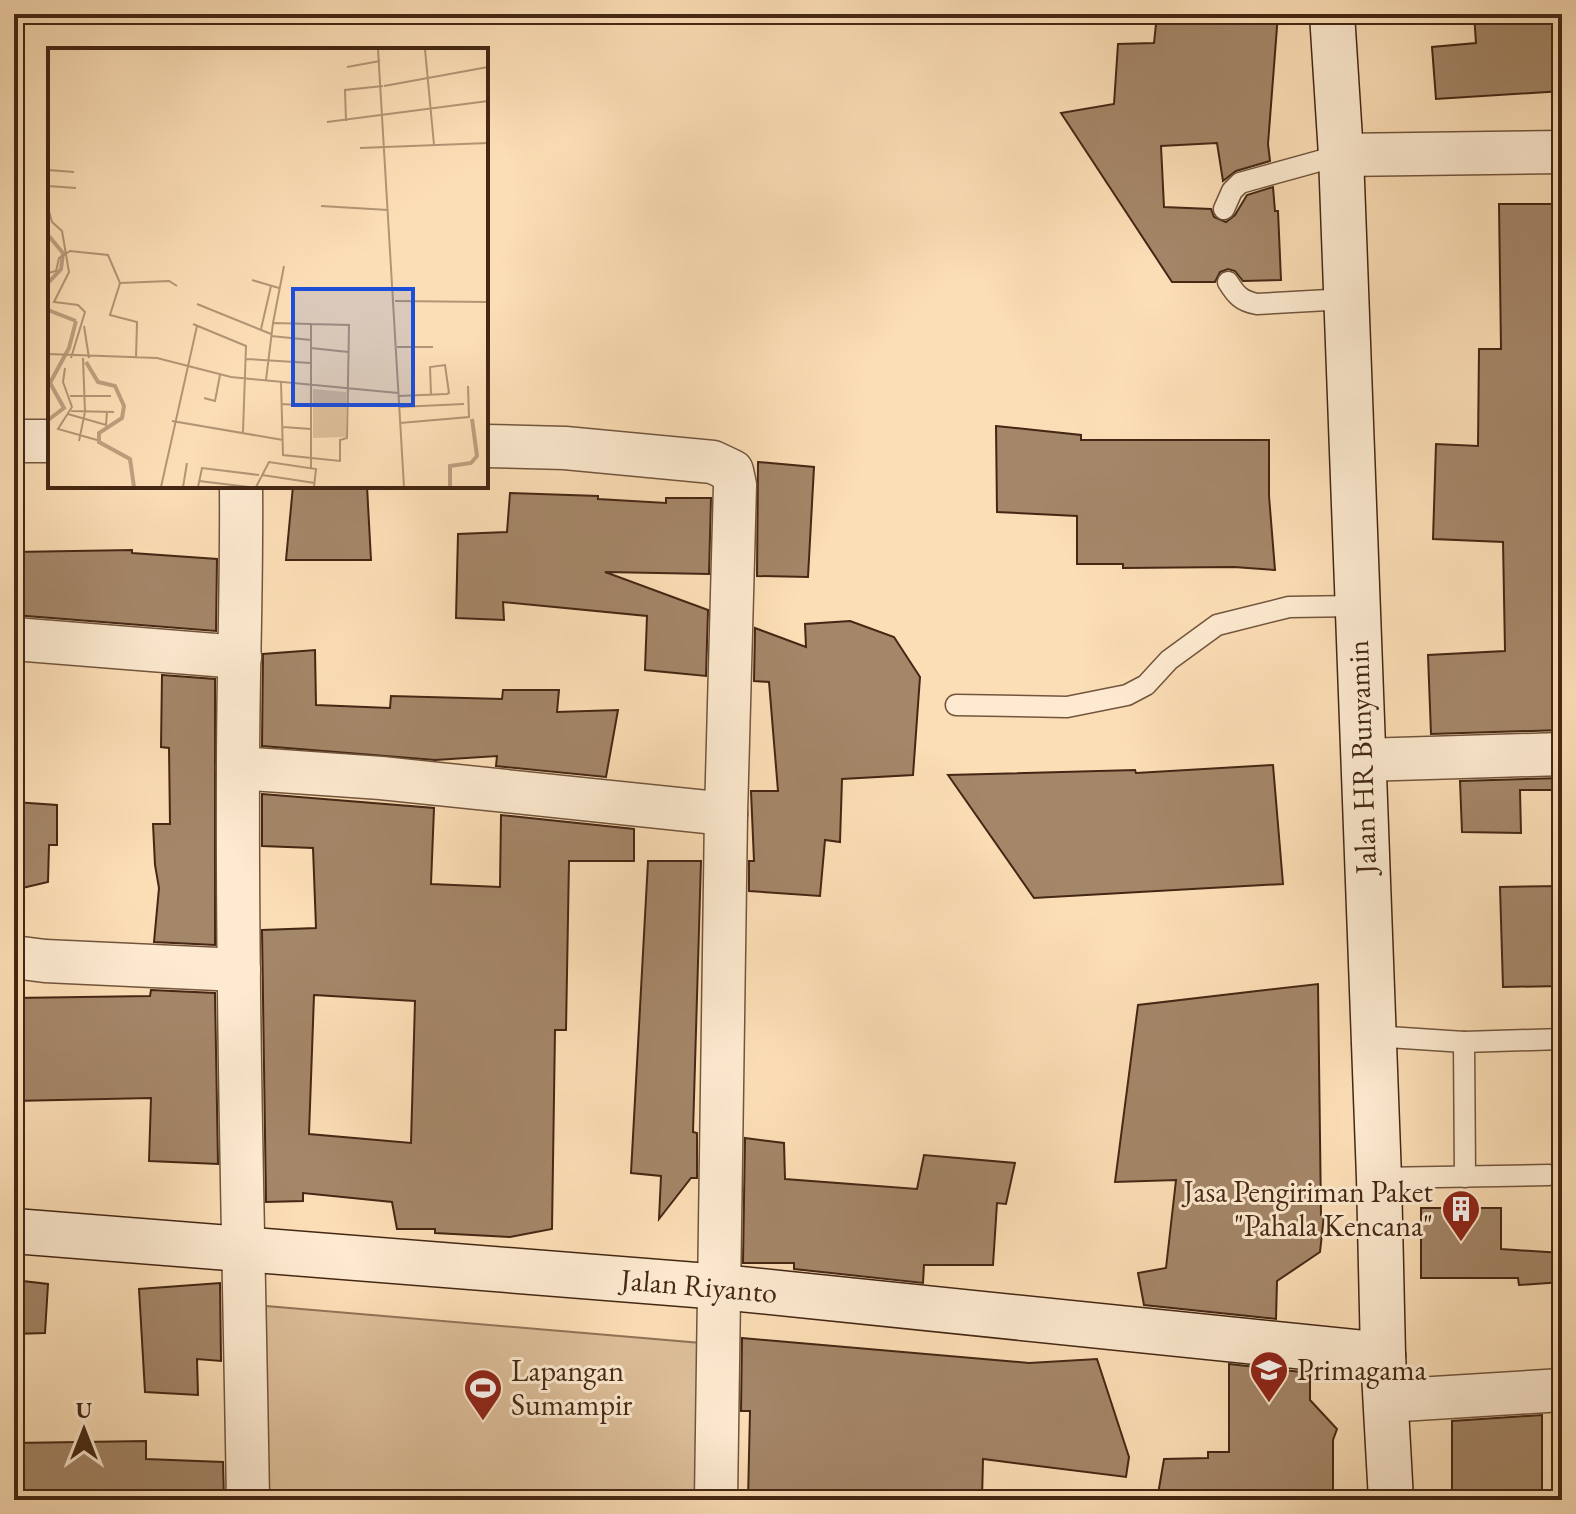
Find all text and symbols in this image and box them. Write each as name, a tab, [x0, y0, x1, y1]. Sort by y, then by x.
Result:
inset map	[48, 48, 488, 488]
street label: Jalan HR Bunyamin	[1338, 639, 1385, 878]
place label: Jasa Pengiriman Paket "Pahala Kencana"	[1180, 1172, 1434, 1245]
building icon: Jasa Pengiriman Paket "Pahala Kencana"	[1440, 1188, 1482, 1243]
street label: Jalan Riyanto	[616, 1259, 779, 1312]
school or university icon: Primagama	[1248, 1349, 1290, 1404]
place label: Primagama	[1297, 1350, 1427, 1389]
place label: Lapangan Sumampir	[511, 1351, 632, 1424]
sports icon: Lapangan Sumampir	[462, 1367, 504, 1422]
north arrow	[44, 1390, 124, 1470]
text: U	[76, 1396, 93, 1425]

